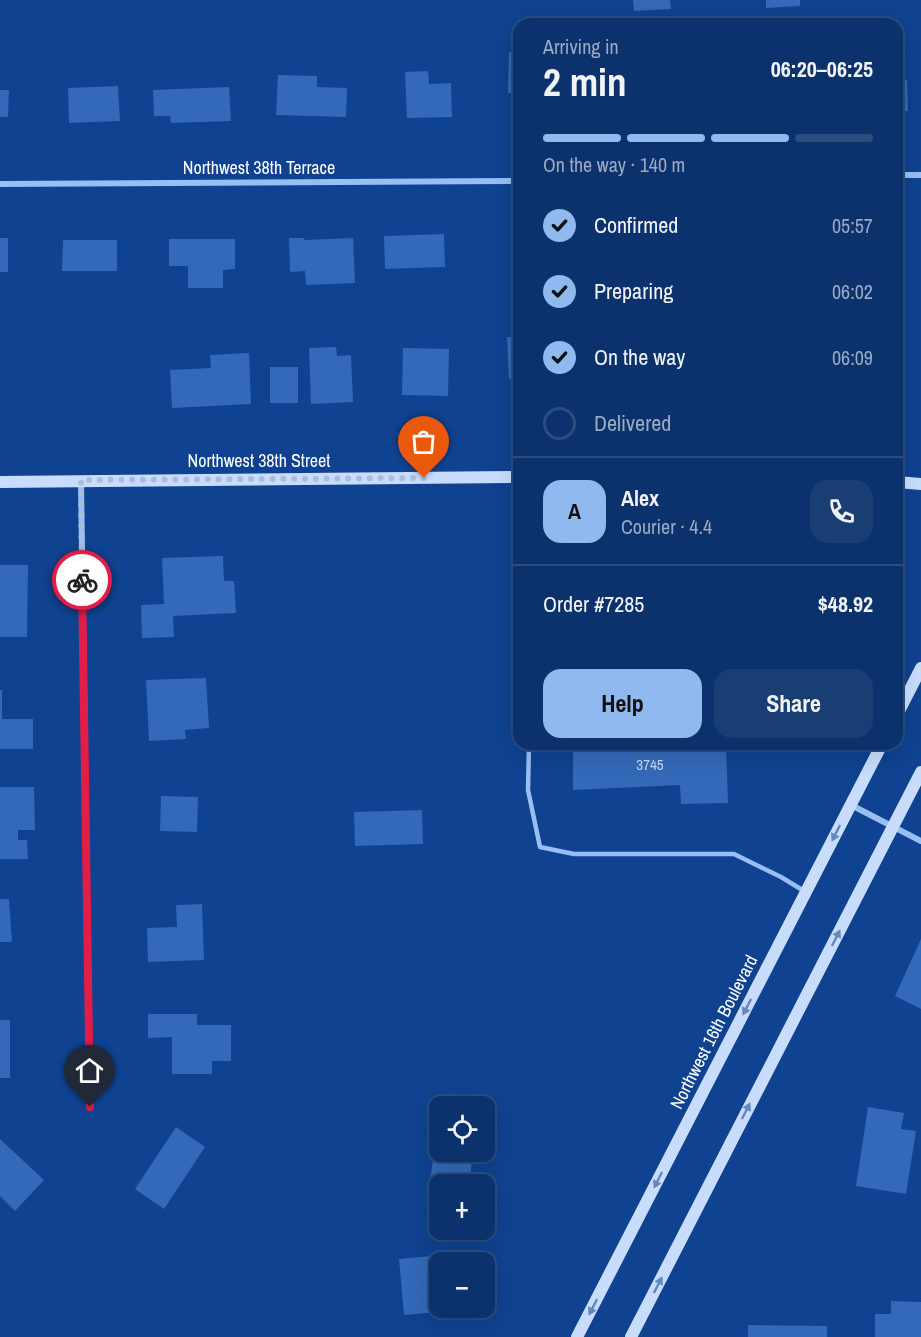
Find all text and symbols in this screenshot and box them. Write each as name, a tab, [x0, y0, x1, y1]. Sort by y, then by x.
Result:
text: Arriving in	[543, 33, 619, 60]
text: 06:20–06:25	[771, 54, 873, 84]
text: 2 min	[543, 56, 627, 108]
text: On the way · 140 m	[543, 151, 685, 178]
street label: Northwest 38th Terrace	[183, 155, 335, 180]
icon: check	[543, 209, 576, 242]
text: Confirmed	[594, 210, 678, 240]
text: 05:57	[832, 212, 873, 239]
icon: check	[543, 275, 576, 308]
text: Preparing	[594, 276, 673, 306]
text: 06:02	[832, 278, 873, 305]
icon: check	[543, 341, 576, 374]
text: On the way	[594, 342, 685, 372]
text: 06:09	[832, 344, 873, 371]
text: Delivered	[594, 408, 671, 438]
pin	[398, 416, 449, 478]
icon: bag	[407, 425, 440, 458]
street label: Northwest 38th Street	[188, 448, 330, 473]
button: phone	[810, 480, 873, 543]
text: Alex	[621, 483, 659, 513]
text: A	[568, 496, 581, 526]
text: Courier · 4.4	[621, 513, 712, 540]
courier	[52, 550, 112, 610]
icon: bike	[66, 564, 99, 597]
text: Order #7285	[543, 589, 644, 619]
text: $48.92	[818, 589, 873, 619]
button: Help	[543, 669, 702, 738]
button: Share	[714, 669, 873, 738]
house number: 3745	[636, 754, 664, 775]
one-way arrow	[831, 825, 841, 842]
one-way arrow	[831, 929, 840, 946]
street label: Northwest 16th Boulevard	[664, 950, 763, 1113]
one-way arrow	[742, 999, 752, 1016]
pin	[64, 1045, 115, 1107]
icon: home	[73, 1054, 106, 1087]
map controls	[429, 1096, 495, 1318]
button: locate	[429, 1096, 495, 1162]
one-way arrow	[741, 1102, 751, 1119]
one-way arrow	[653, 1172, 663, 1189]
button: +	[429, 1174, 495, 1240]
button: −	[429, 1252, 495, 1318]
one-way arrow	[653, 1276, 662, 1293]
one-way arrow	[588, 1298, 597, 1315]

